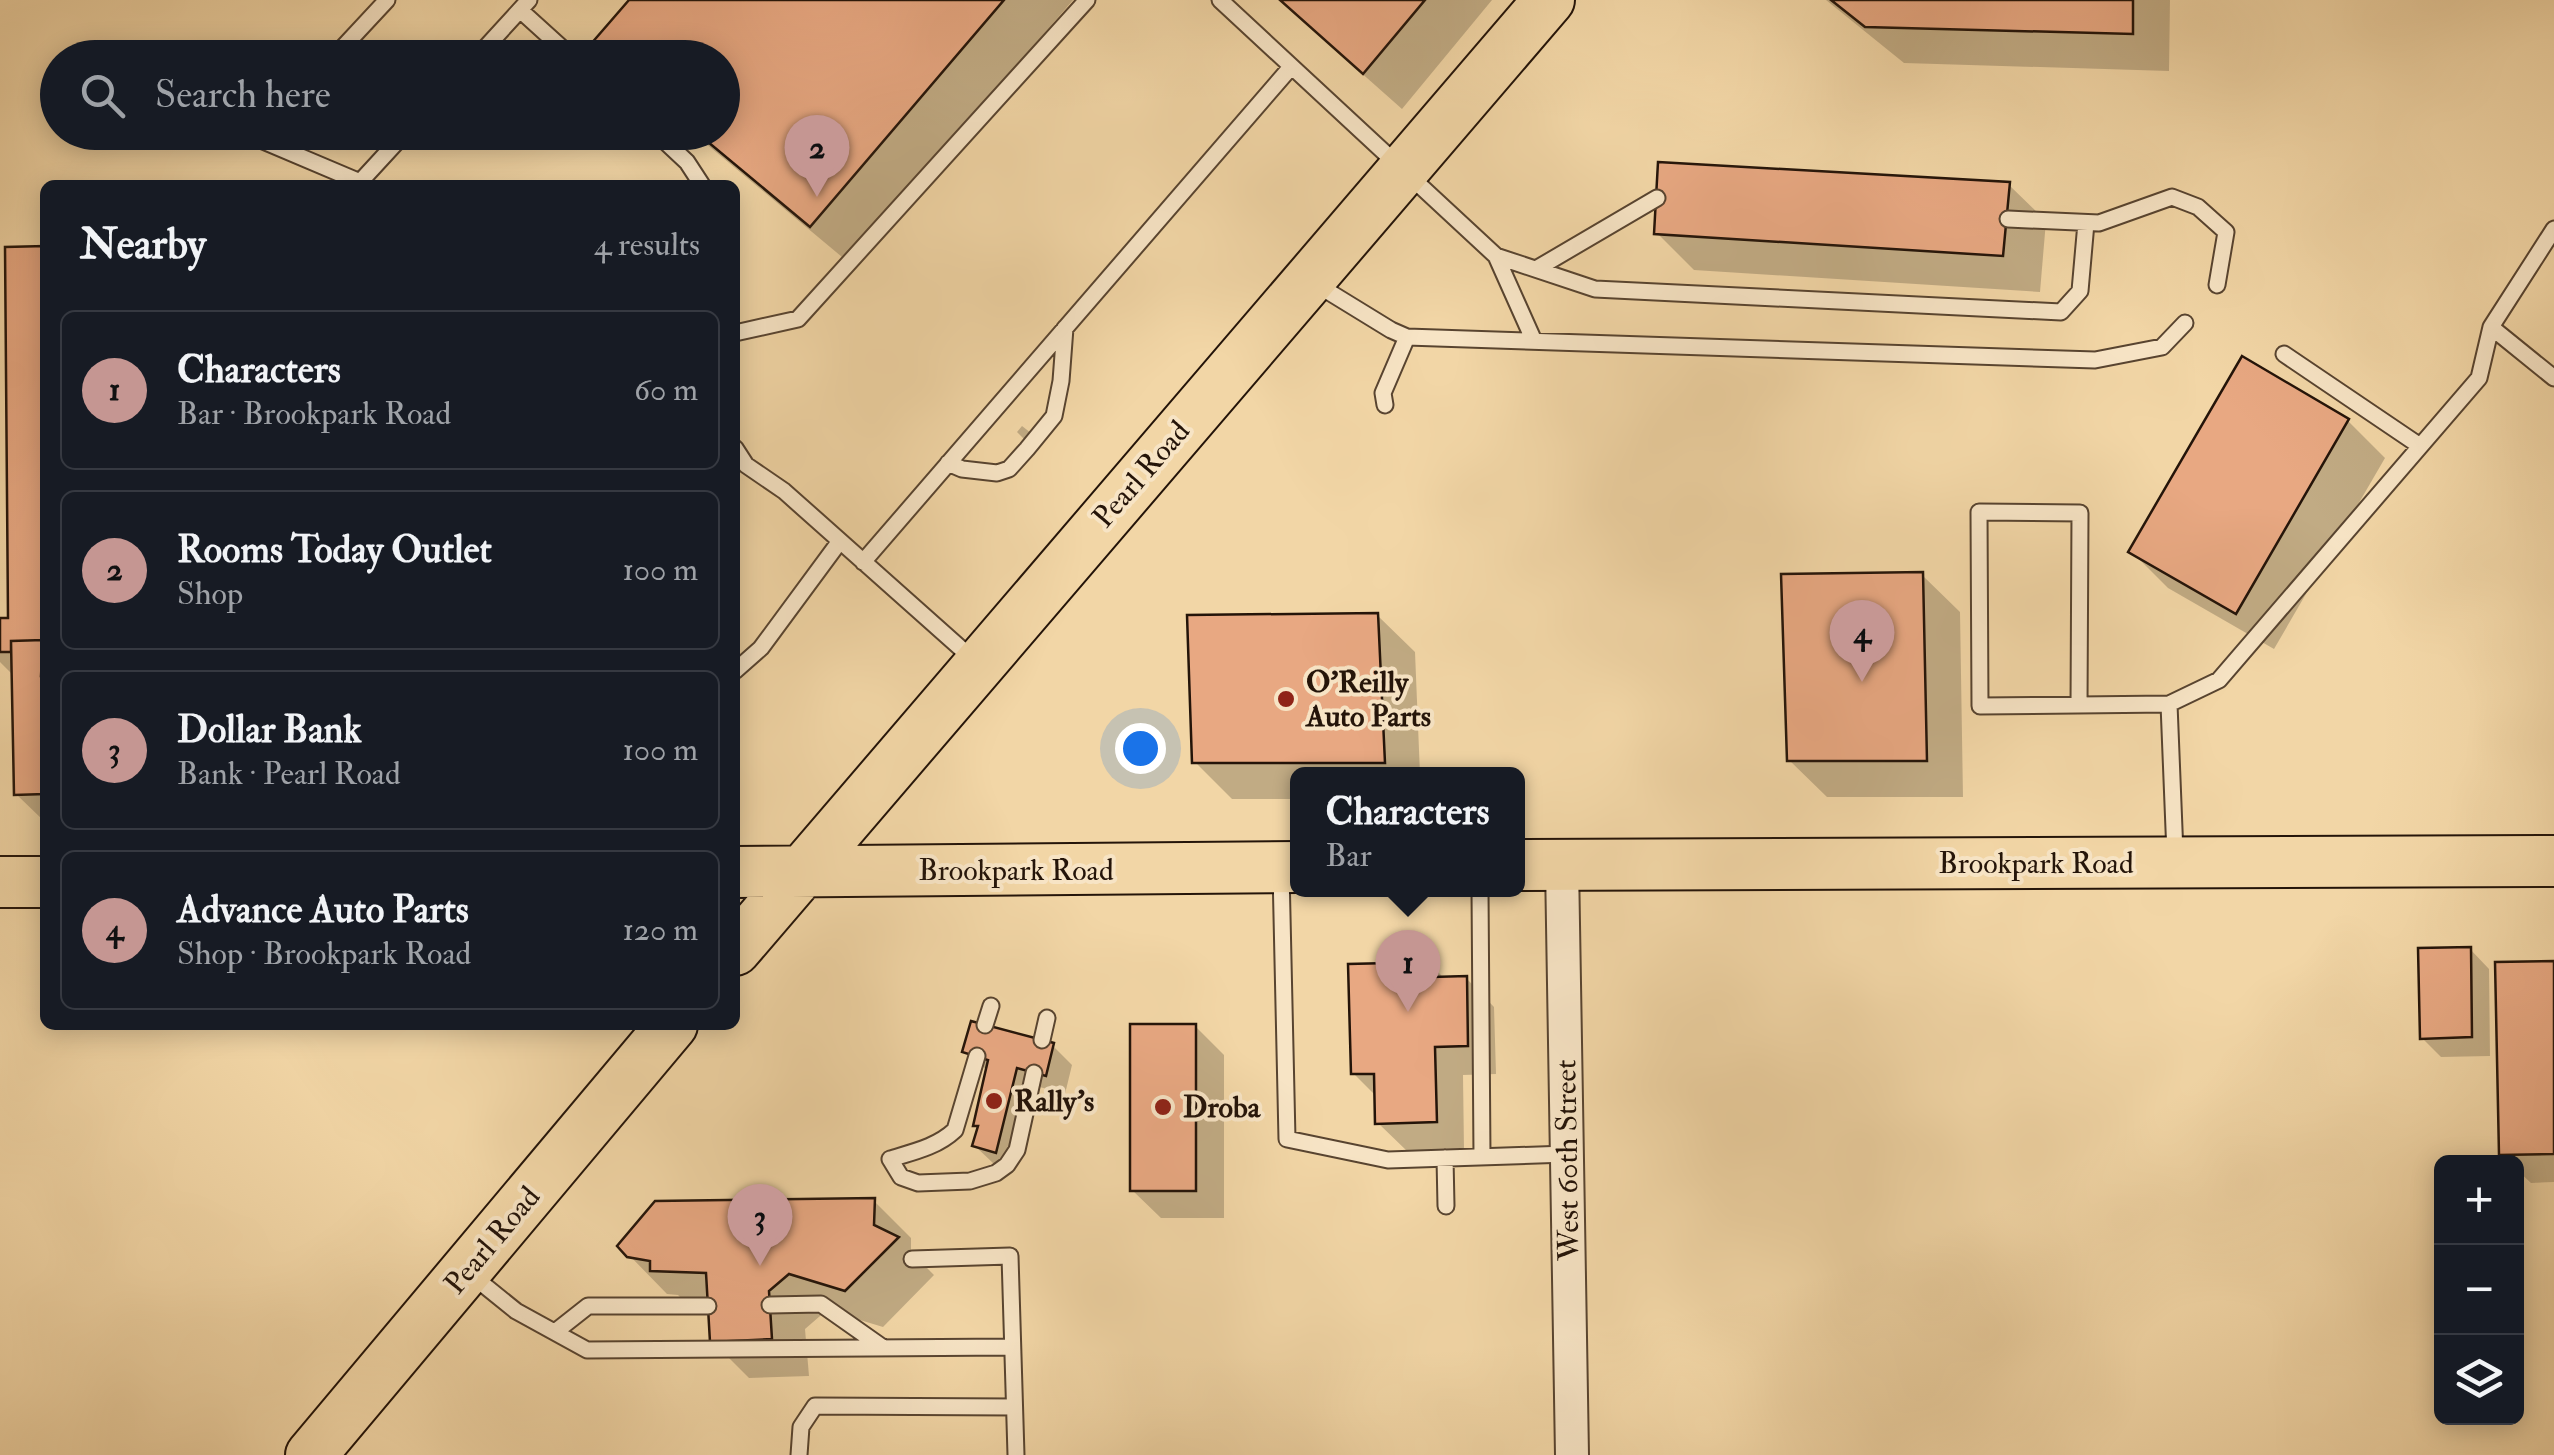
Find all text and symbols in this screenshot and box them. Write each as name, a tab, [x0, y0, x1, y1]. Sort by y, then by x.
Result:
search box	[40, 40, 740, 150]
icon: search	[75, 68, 130, 123]
text: Search here	[155, 71, 331, 119]
pin: 2	[784, 114, 850, 197]
text: Nearby	[80, 219, 206, 271]
text: 4 results	[594, 225, 700, 265]
text: Characters	[177, 346, 341, 394]
text: 1	[109, 370, 120, 410]
text: 60 m	[634, 370, 698, 410]
text: Bar · Brookpark Road	[177, 394, 451, 434]
street label: Pearl Road	[1085, 413, 1198, 535]
text: Rooms Today Outlet	[177, 526, 492, 574]
text: 2	[106, 550, 123, 590]
text: 100 m	[622, 550, 698, 590]
text: Shop	[177, 574, 243, 614]
pin: 4	[1830, 600, 1894, 682]
place label: O'Reilly Auto Parts	[1304, 664, 1431, 735]
marker: O'Reilly Auto Parts	[1275, 688, 1297, 710]
text: Dollar Bank	[177, 706, 362, 754]
your location	[1115, 723, 1166, 774]
text: 3	[108, 730, 121, 770]
text: 100 m	[622, 730, 698, 770]
text: Bank · Pearl Road	[177, 754, 401, 794]
popup	[1290, 767, 1525, 897]
text: Characters	[1326, 788, 1489, 836]
text: Bar	[1326, 836, 1372, 876]
street label: Brookpark Road	[1938, 845, 2134, 882]
street label: Brookpark Road	[918, 852, 1114, 889]
text: Advance Auto Parts	[177, 886, 469, 934]
text: 4	[106, 910, 123, 950]
text: 120 m	[622, 910, 698, 950]
pin: 1	[1376, 930, 1440, 1012]
text: Shop · Brookpark Road	[177, 934, 471, 974]
street label: West 60th Street	[1547, 1059, 1588, 1262]
place label: Rally's	[1014, 1083, 1094, 1120]
place label: Droba	[1183, 1089, 1262, 1126]
marker: Rally's	[983, 1090, 1005, 1112]
marker: Droba	[1152, 1096, 1174, 1118]
map controls	[2434, 1155, 2524, 1425]
button: +	[2434, 1155, 2524, 1245]
street label: Pearl Road	[437, 1179, 548, 1302]
pin: 3	[728, 1184, 792, 1266]
button: −	[2434, 1245, 2524, 1335]
button: layers	[2434, 1335, 2524, 1425]

